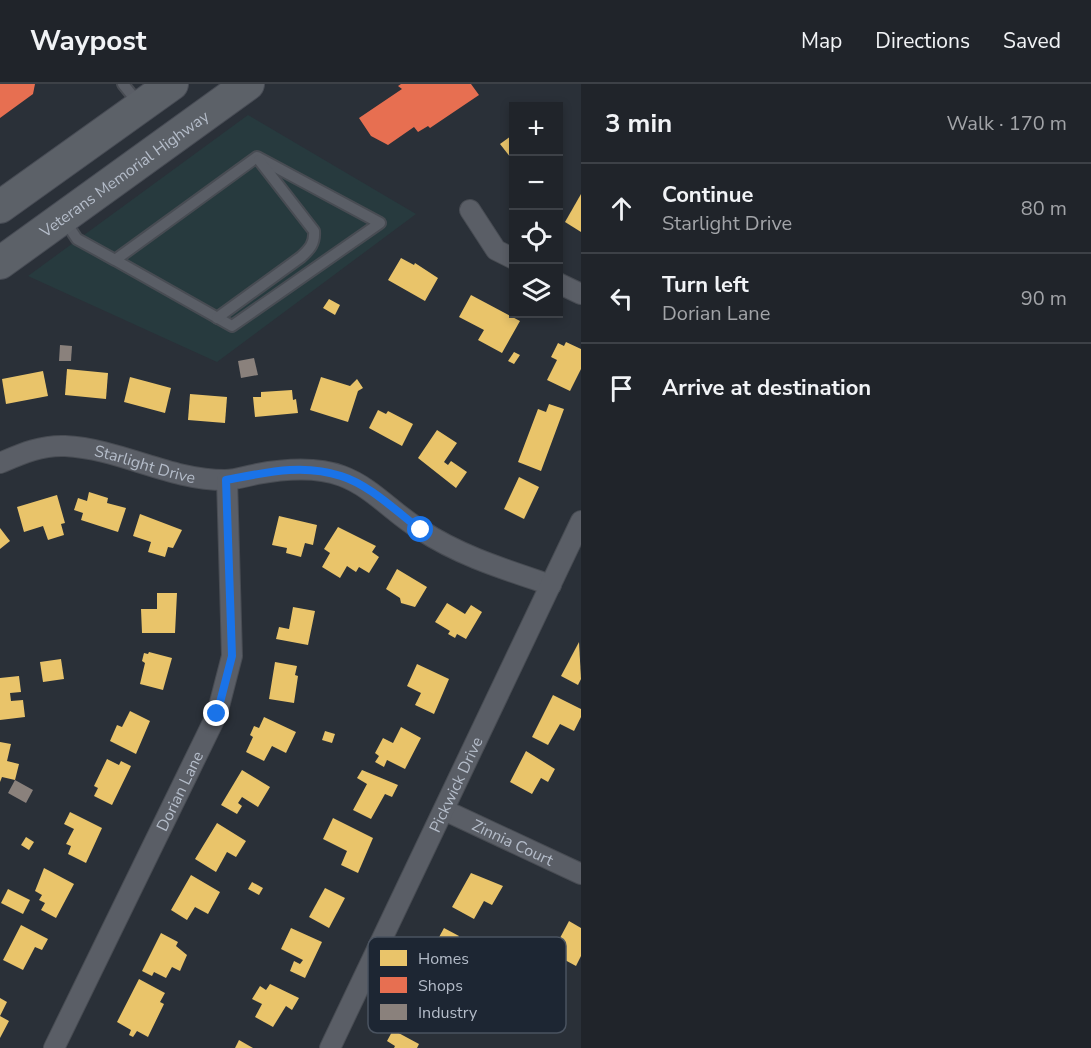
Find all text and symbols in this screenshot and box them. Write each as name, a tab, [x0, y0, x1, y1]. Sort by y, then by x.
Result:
text: Waypost	[30, 22, 147, 60]
text: Map	[801, 27, 842, 55]
text: Directions	[875, 27, 970, 55]
text: Saved	[1003, 27, 1061, 55]
map controls	[509, 102, 563, 318]
button: +	[509, 102, 563, 156]
street label: Veterans Memorial Highway	[35, 105, 214, 243]
text: 3 min	[605, 106, 672, 141]
text: Walk · 170 m	[947, 110, 1067, 137]
button: −	[509, 156, 563, 210]
text: Continue	[662, 180, 753, 210]
icon: ahead	[605, 192, 638, 225]
text: 80 m	[1021, 195, 1067, 222]
button: locate	[509, 210, 563, 264]
text: Starlight Drive	[662, 210, 792, 237]
button: layers	[509, 264, 563, 318]
text: Turn left	[662, 270, 749, 300]
icon: left	[605, 282, 638, 315]
text: 90 m	[1021, 285, 1067, 312]
text: Dorian Lane	[662, 300, 770, 327]
icon: arrive	[605, 372, 638, 405]
text: Arrive at destination	[662, 373, 871, 403]
street label: Starlight Drive	[92, 440, 197, 489]
route start	[407, 516, 433, 542]
route end	[203, 700, 229, 726]
street label: Pickwick Drive	[424, 733, 489, 836]
street label: Dorian Lane	[151, 748, 209, 835]
street label: Zinnia Court	[468, 815, 557, 872]
legend	[368, 937, 566, 1033]
text: Homes	[418, 948, 469, 970]
text: Shops	[418, 975, 463, 997]
text: Industry	[418, 1002, 478, 1024]

